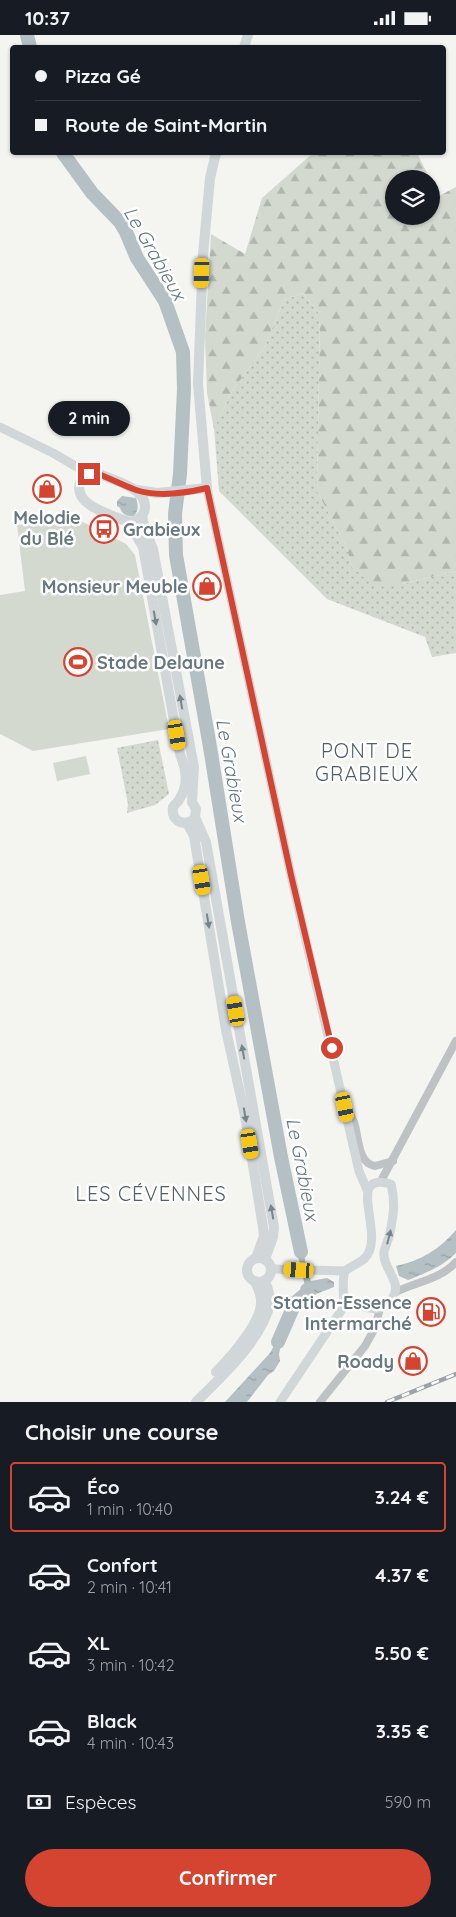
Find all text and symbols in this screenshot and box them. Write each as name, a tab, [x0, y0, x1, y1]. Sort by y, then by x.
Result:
text: 10:37	[25, 6, 70, 30]
text: Pizza Gé	[65, 64, 141, 88]
text: Route de Saint-Martin	[65, 113, 267, 137]
map controls	[385, 170, 440, 225]
button: layers	[385, 170, 440, 225]
water label: Le Grabieux	[119, 202, 192, 306]
car	[193, 258, 210, 288]
callout: 2 min	[48, 401, 130, 437]
text: 2 min	[68, 408, 110, 428]
route end	[78, 463, 100, 485]
shop icon: Melodie du Blé	[32, 474, 62, 504]
place label: Melodie du Blé	[13, 506, 81, 550]
bus stop icon: Grabieux	[89, 514, 119, 544]
place label: Grabieux	[123, 518, 200, 541]
shop icon: Monsieur Meuble	[192, 571, 222, 601]
place label: Monsieur Meuble	[42, 575, 188, 598]
one-way arrow	[152, 611, 160, 627]
sports icon: Stade Delaune	[63, 647, 93, 677]
place label: Stade Delaune	[97, 651, 225, 674]
one-way arrow	[176, 694, 184, 710]
water label: Le Grabieux	[211, 717, 253, 825]
car	[167, 719, 186, 751]
district label: PONT DE GRABIEUX	[315, 738, 419, 786]
car	[192, 864, 211, 896]
one-way arrow	[205, 914, 213, 930]
car	[226, 995, 245, 1027]
route start	[321, 1037, 343, 1059]
one-way arrow	[239, 1044, 247, 1060]
car	[334, 1091, 355, 1123]
one-way arrow	[241, 1108, 249, 1124]
water label: Le Grabieux	[281, 1116, 325, 1224]
car	[240, 1128, 259, 1160]
district label: LES CÉVENNES	[75, 1181, 227, 1206]
one-way arrow	[267, 1204, 275, 1220]
one-way arrow	[385, 1230, 393, 1245]
car	[283, 1262, 314, 1278]
place label: Station-Essence Intermarché	[273, 1291, 412, 1335]
fuel station icon: Station-Essence Intermarché	[416, 1297, 446, 1327]
shop icon: Roady	[398, 1346, 428, 1376]
place label: Roady	[337, 1350, 394, 1373]
text: Choisir une course	[25, 1418, 219, 1446]
icon: car	[27, 1475, 72, 1520]
text: Éco	[87, 1475, 120, 1499]
text: 3.24 €	[375, 1485, 429, 1509]
text: 1 min · 10:40	[87, 1499, 173, 1519]
icon: car	[27, 1553, 72, 1598]
text: Confort	[87, 1553, 158, 1577]
text: 4.37 €	[375, 1563, 429, 1587]
text: 2 min · 10:41	[87, 1577, 172, 1597]
icon: car	[27, 1631, 72, 1676]
text: XL	[87, 1631, 110, 1655]
text: 5.50 €	[374, 1641, 429, 1665]
text: 3 min · 10:42	[87, 1655, 175, 1675]
icon: car	[27, 1709, 72, 1754]
text: Black	[87, 1709, 137, 1733]
text: 3.35 €	[376, 1719, 429, 1743]
text: 4 min · 10:43	[87, 1733, 174, 1753]
icon: cash	[25, 1788, 53, 1816]
text: Espèces	[65, 1790, 136, 1814]
text: 590 m	[385, 1792, 431, 1812]
button: Confirmer	[25, 1849, 431, 1907]

